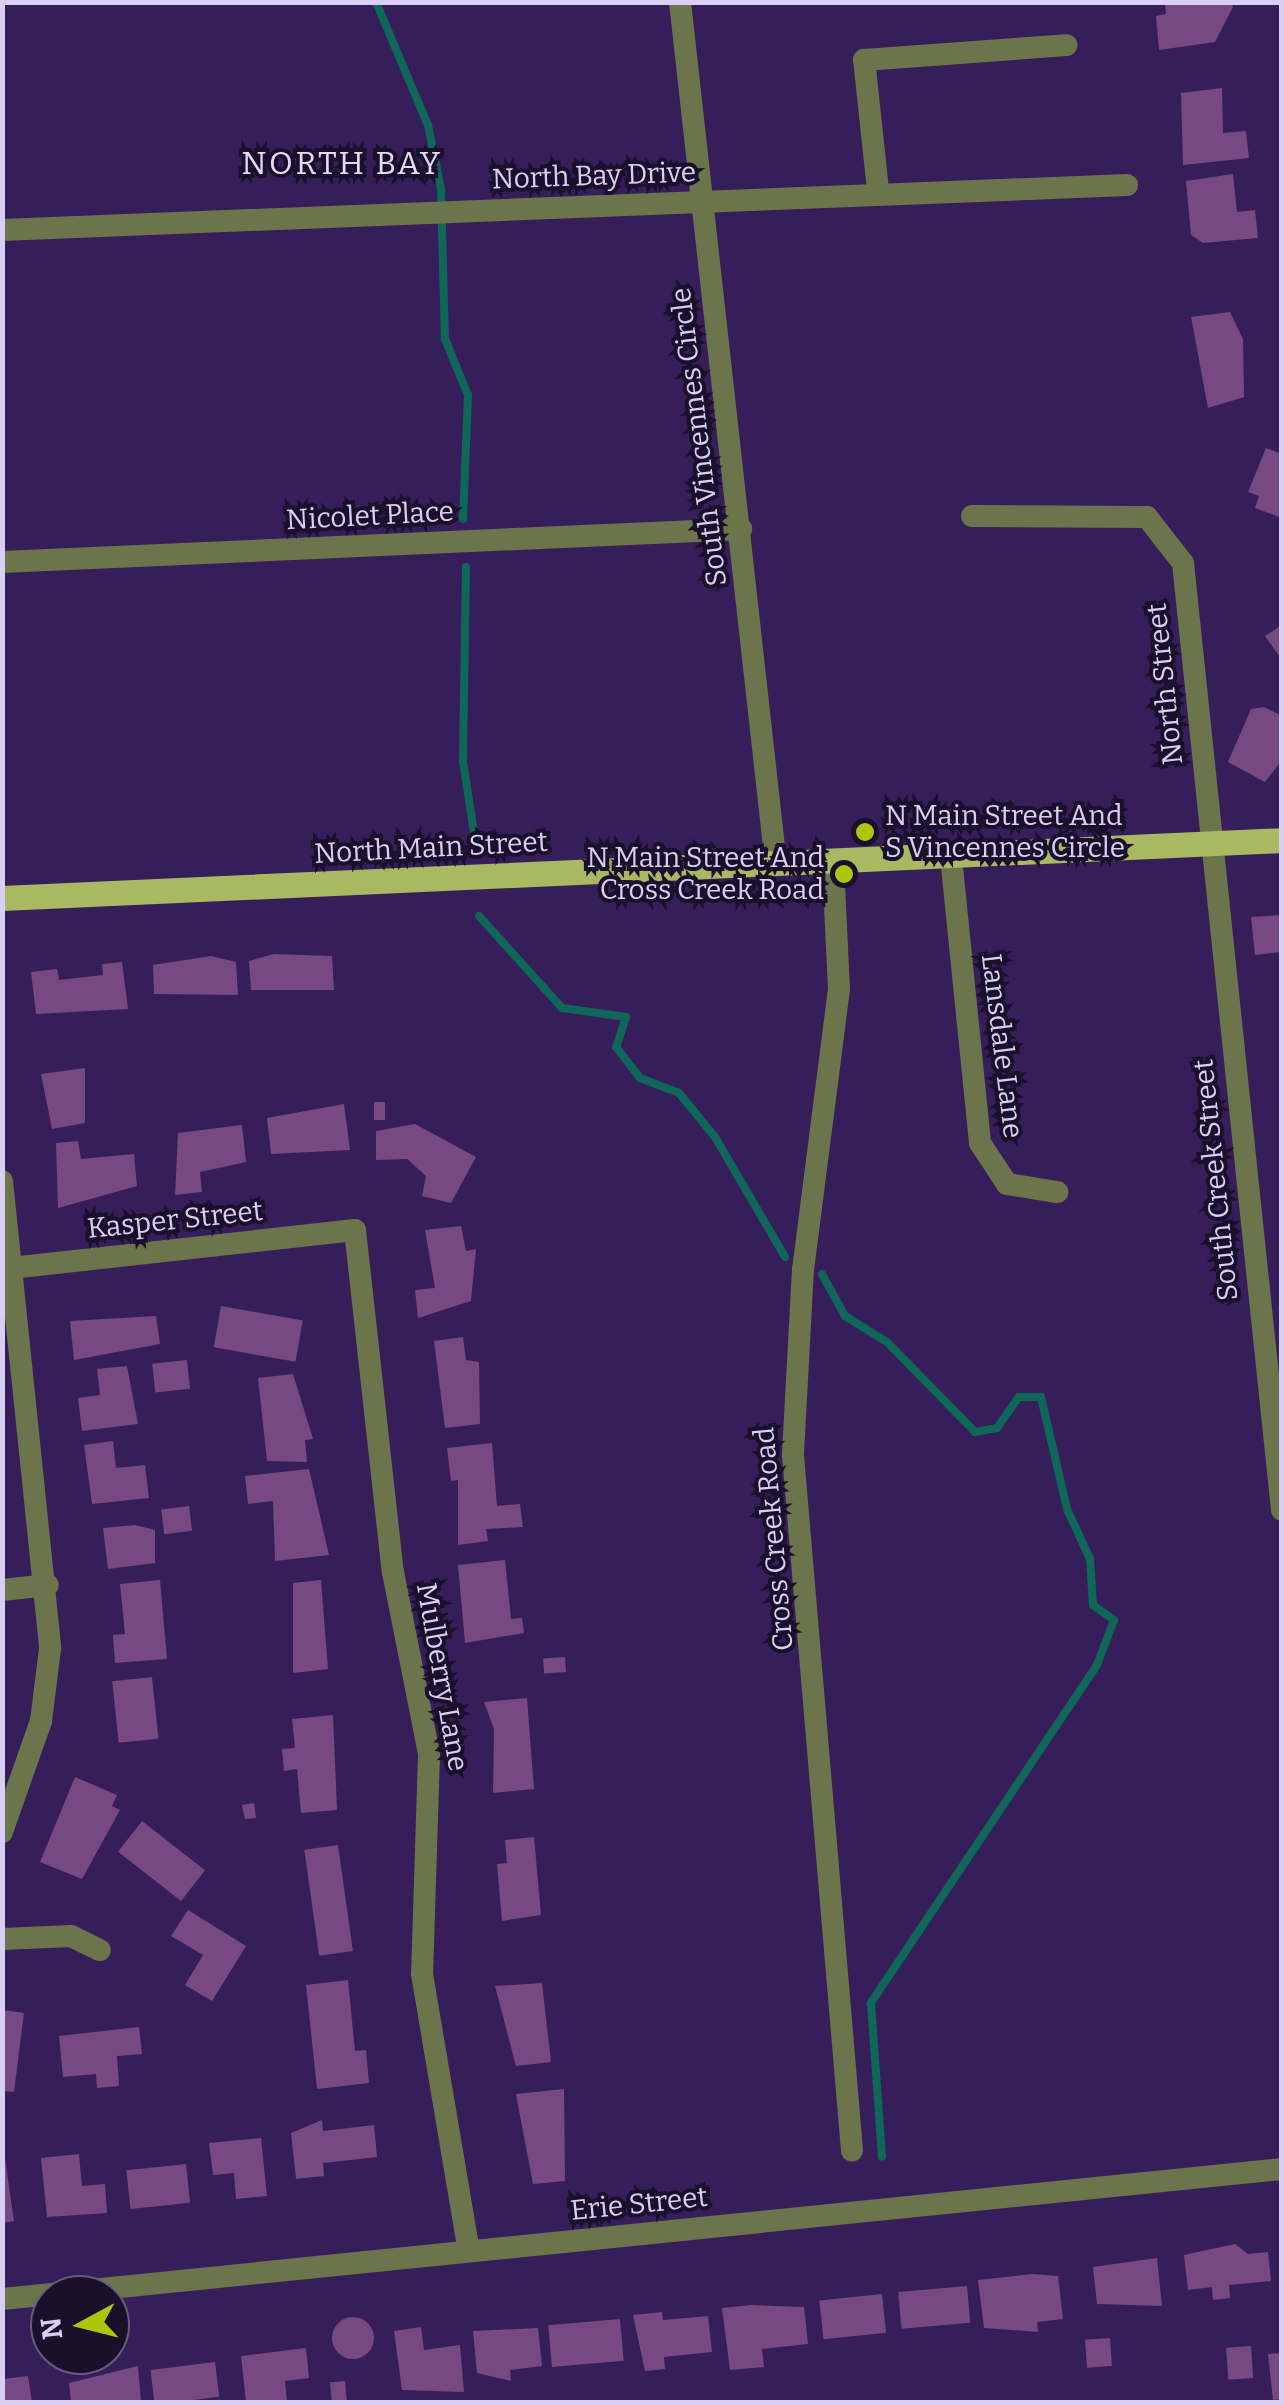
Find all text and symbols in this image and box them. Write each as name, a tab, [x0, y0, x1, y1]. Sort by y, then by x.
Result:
district label: NORTH BAY	[241, 144, 443, 182]
street label: North Bay Drive	[491, 156, 697, 196]
street label: South Vincennes Circle	[664, 286, 734, 588]
street label: Nicolet Place	[285, 495, 455, 537]
street label: North Street	[1140, 602, 1190, 766]
place label: N Main Street And S Vincennes Circle	[885, 799, 1125, 865]
marker: N Main Street And S Vincennes Circle	[854, 821, 876, 843]
street label: North Main Street	[313, 825, 549, 871]
place label: N Main Street And Cross Creek Road	[586, 841, 824, 907]
marker: N Main Street And Cross Creek Road	[833, 863, 855, 885]
street label: Lansdale Lane	[974, 952, 1030, 1140]
street label: South Creek Street	[1187, 1057, 1245, 1303]
street label: Kasper Street	[86, 1194, 264, 1246]
street label: Cross Creek Road	[747, 1426, 801, 1652]
street label: Mulberry Lane	[409, 1580, 475, 1774]
street label: Erie Street	[569, 2180, 709, 2228]
north arrow	[30, 2275, 130, 2375]
text: N	[34, 2316, 69, 2341]

